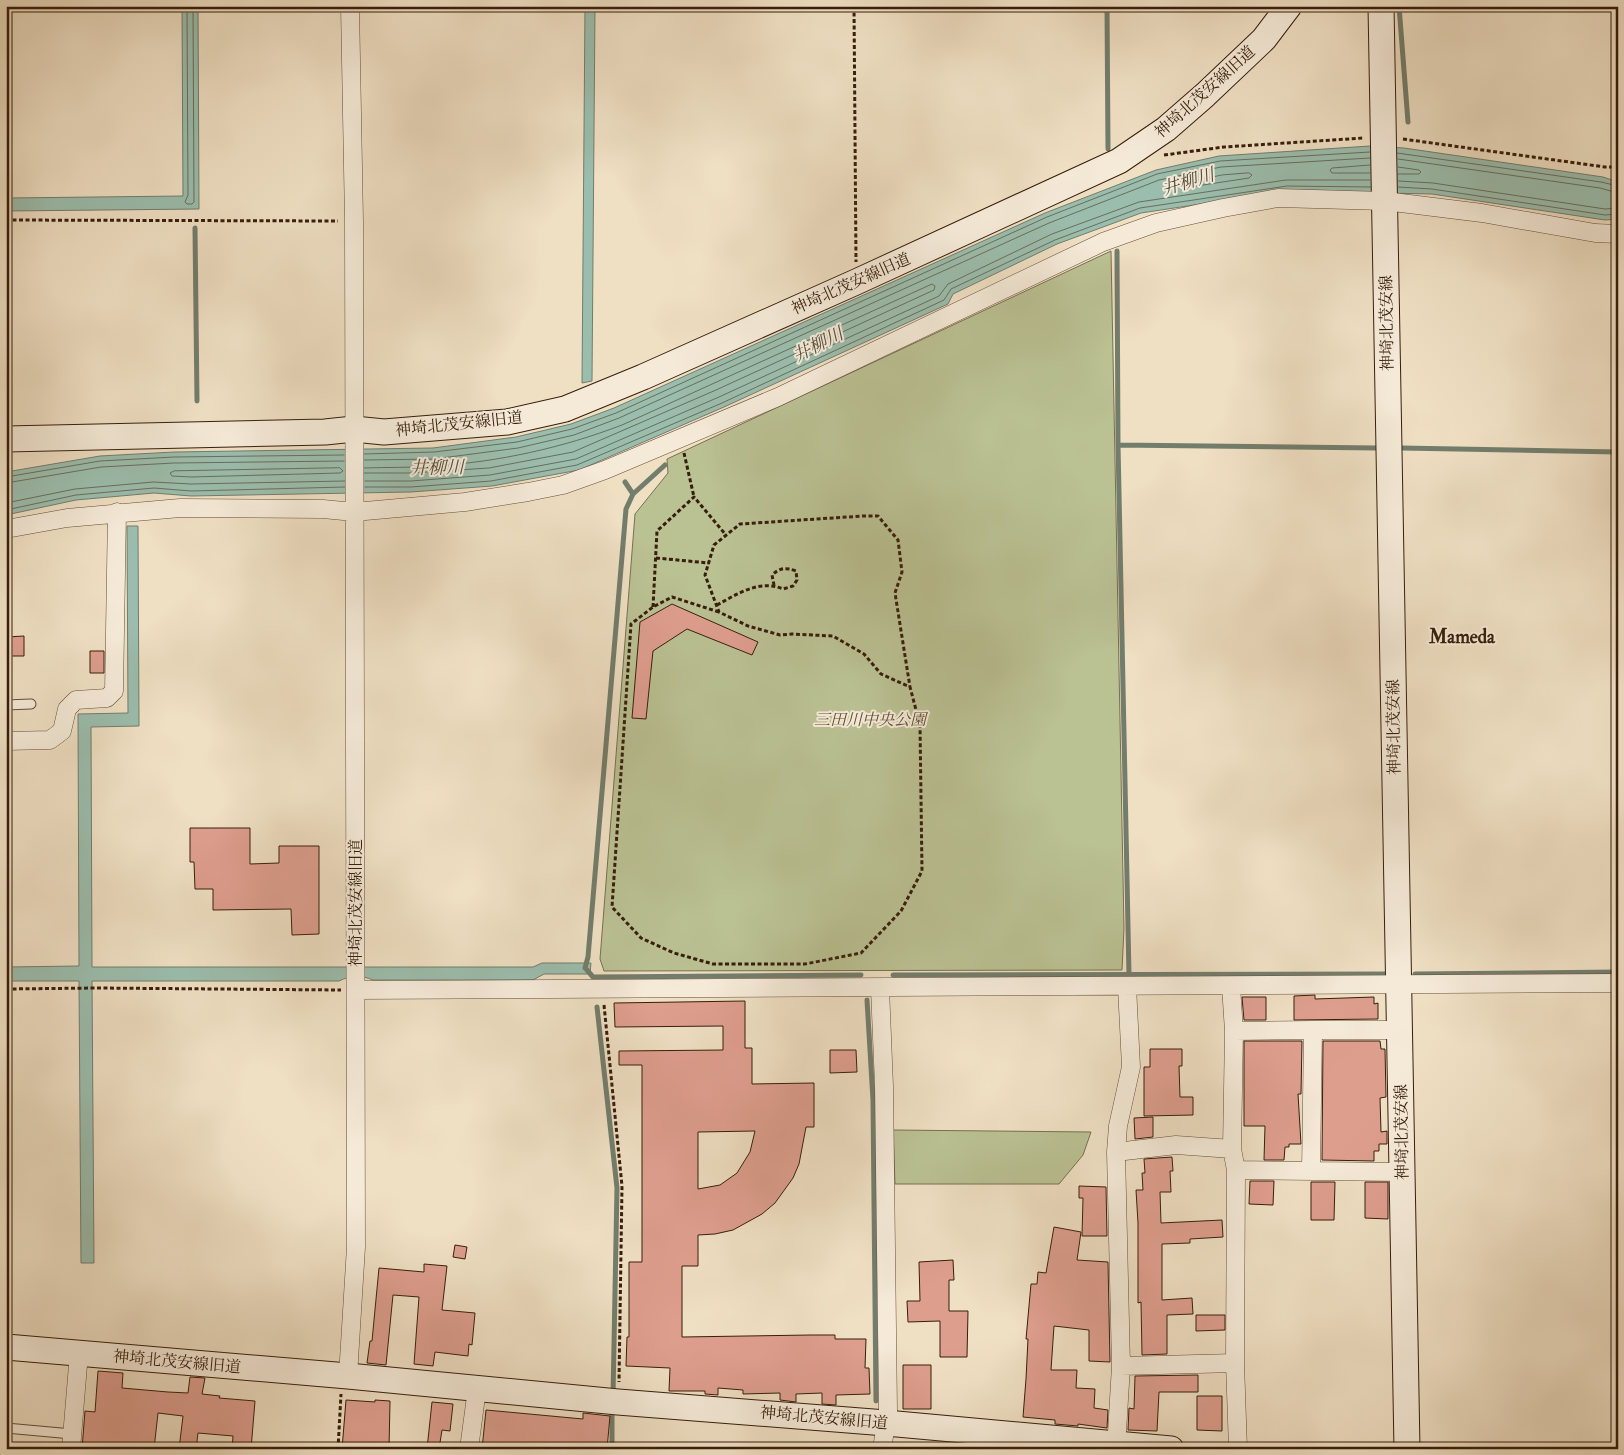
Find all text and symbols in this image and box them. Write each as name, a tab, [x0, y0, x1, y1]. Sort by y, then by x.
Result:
street label: 神埼北茂安線旧道	[1151, 42, 1259, 142]
water label: 井柳川	[1159, 163, 1219, 201]
street label: 神埼北茂安線旧道	[788, 249, 914, 319]
street label: 神埼北茂安線	[1376, 275, 1398, 371]
water label: 井柳川	[789, 322, 849, 368]
street label: 神埼北茂安線旧道	[394, 407, 524, 441]
water label: 井柳川	[410, 456, 466, 480]
district label: Mameda	[1428, 625, 1496, 649]
street label: 神埼北茂安線	[1383, 679, 1405, 775]
park label: 三田川中央公園	[814, 710, 929, 730]
street label: 神埼北茂安線旧道	[346, 839, 366, 967]
street label: 神埼北茂安線	[1391, 1084, 1413, 1180]
street label: 神埼北茂安線旧道	[112, 1346, 242, 1378]
street label: 神埼北茂安線旧道	[759, 1402, 889, 1434]

